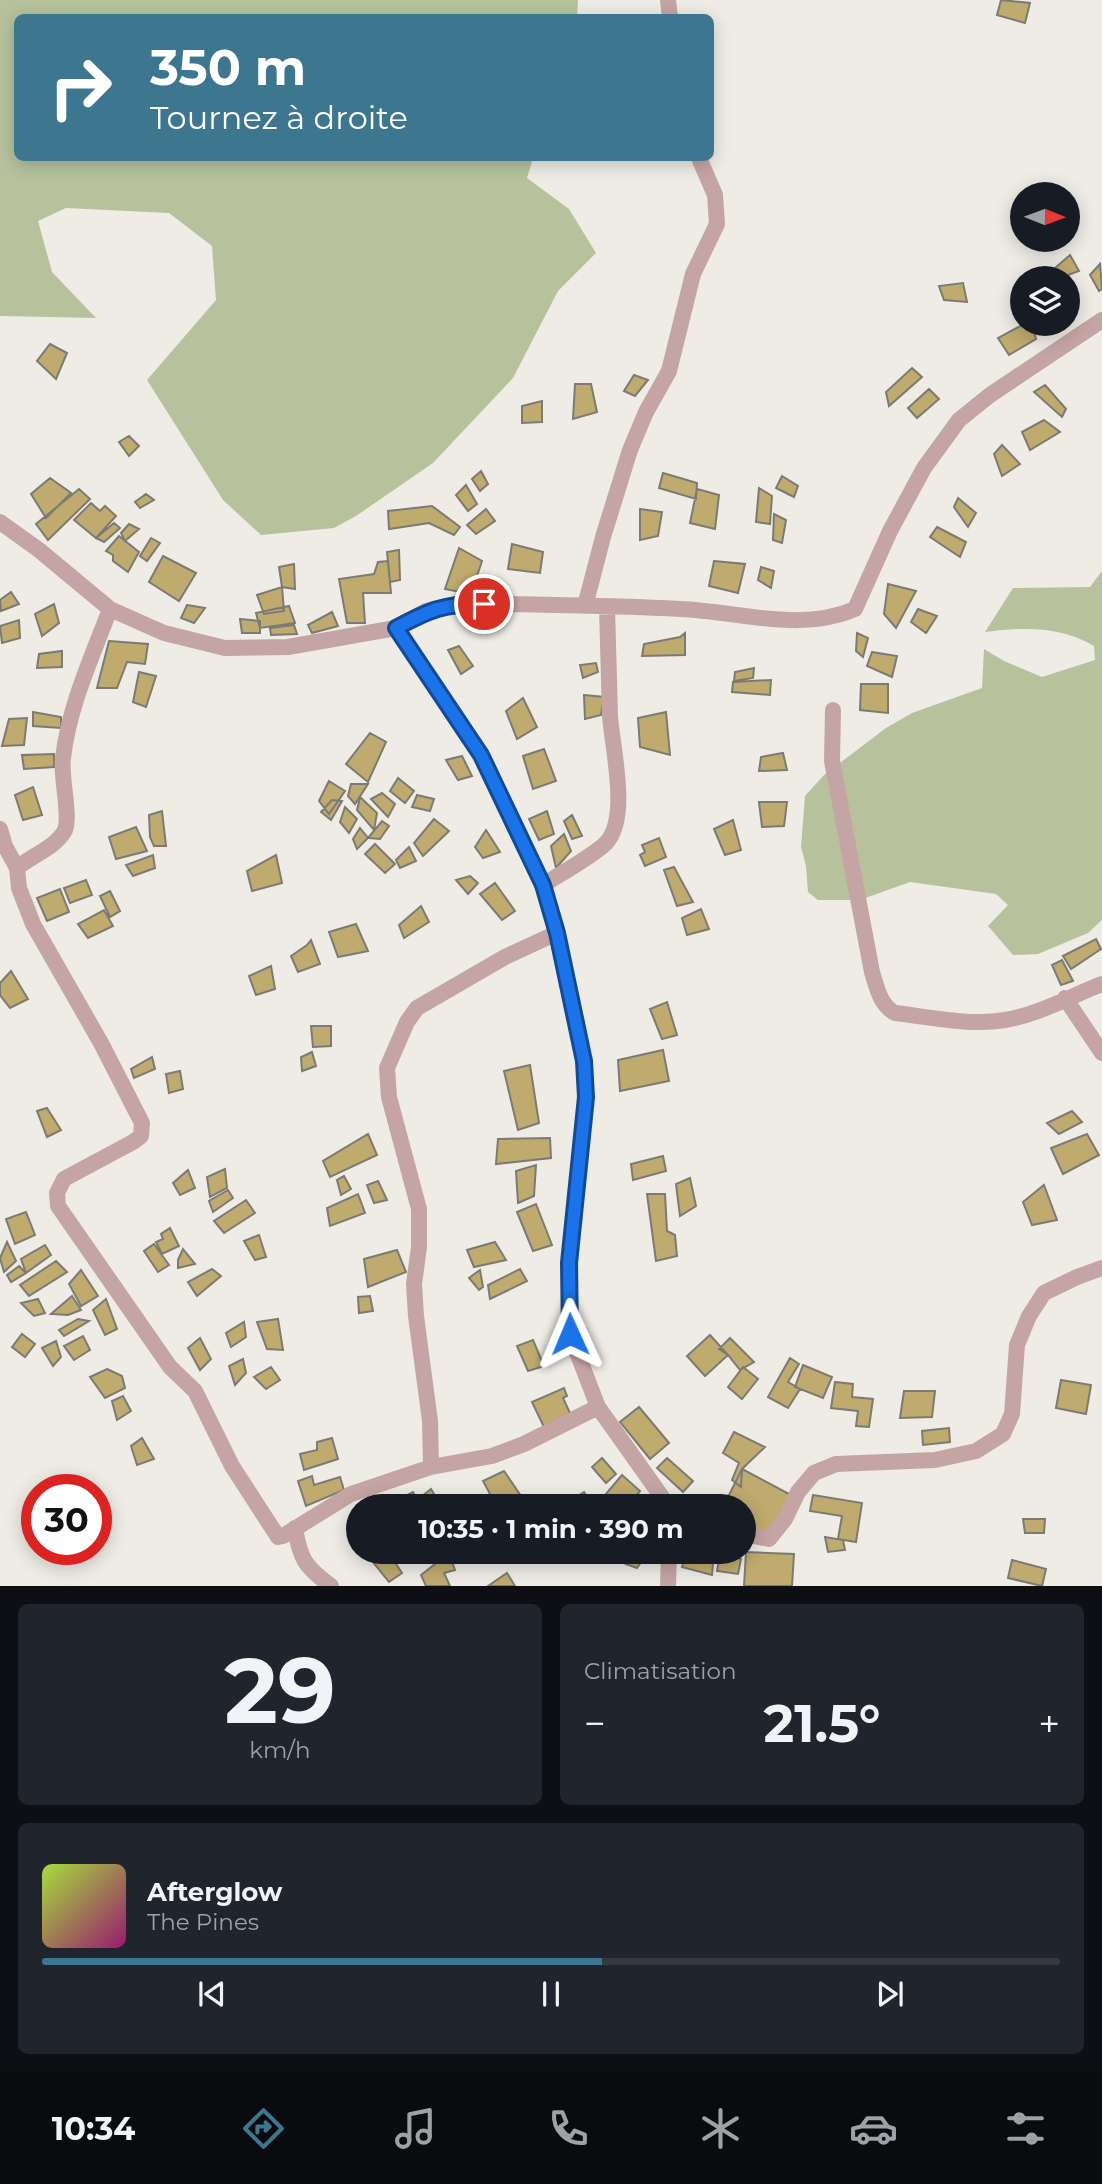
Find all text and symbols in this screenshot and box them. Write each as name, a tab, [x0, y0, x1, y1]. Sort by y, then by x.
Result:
text: 350 m	[150, 38, 306, 97]
icon: right	[35, 42, 126, 133]
text: Tournez à droite	[150, 98, 408, 137]
north arrow	[1010, 182, 1080, 252]
map controls	[1010, 182, 1080, 336]
button: layers	[1010, 266, 1080, 336]
pin	[454, 574, 514, 634]
icon: arrive	[465, 585, 503, 623]
position arrow	[533, 1297, 607, 1371]
speed limit sign: 30	[21, 1474, 112, 1565]
text: 10:35 · 1 min · 390 m	[418, 1513, 684, 1545]
text: 29	[224, 1635, 336, 1746]
text: Climatisation	[584, 1657, 736, 1685]
text: 21.5°	[763, 1692, 881, 1755]
text: −	[584, 1700, 606, 1747]
text: +	[1038, 1700, 1060, 1747]
text: km/h	[249, 1736, 311, 1764]
text: Afterglow	[147, 1876, 282, 1908]
text: The Pines	[147, 1908, 259, 1936]
icon: previous	[193, 1975, 231, 2013]
icon: pause	[532, 1975, 570, 2013]
icon: next	[871, 1975, 909, 2013]
icon: directions	[239, 2104, 288, 2153]
icon: music	[391, 2104, 440, 2153]
icon: phone	[544, 2104, 593, 2153]
icon: climate	[696, 2104, 745, 2153]
icon: car	[849, 2104, 898, 2153]
icon: filters	[1001, 2104, 1050, 2153]
text: 10:34	[52, 2109, 135, 2148]

